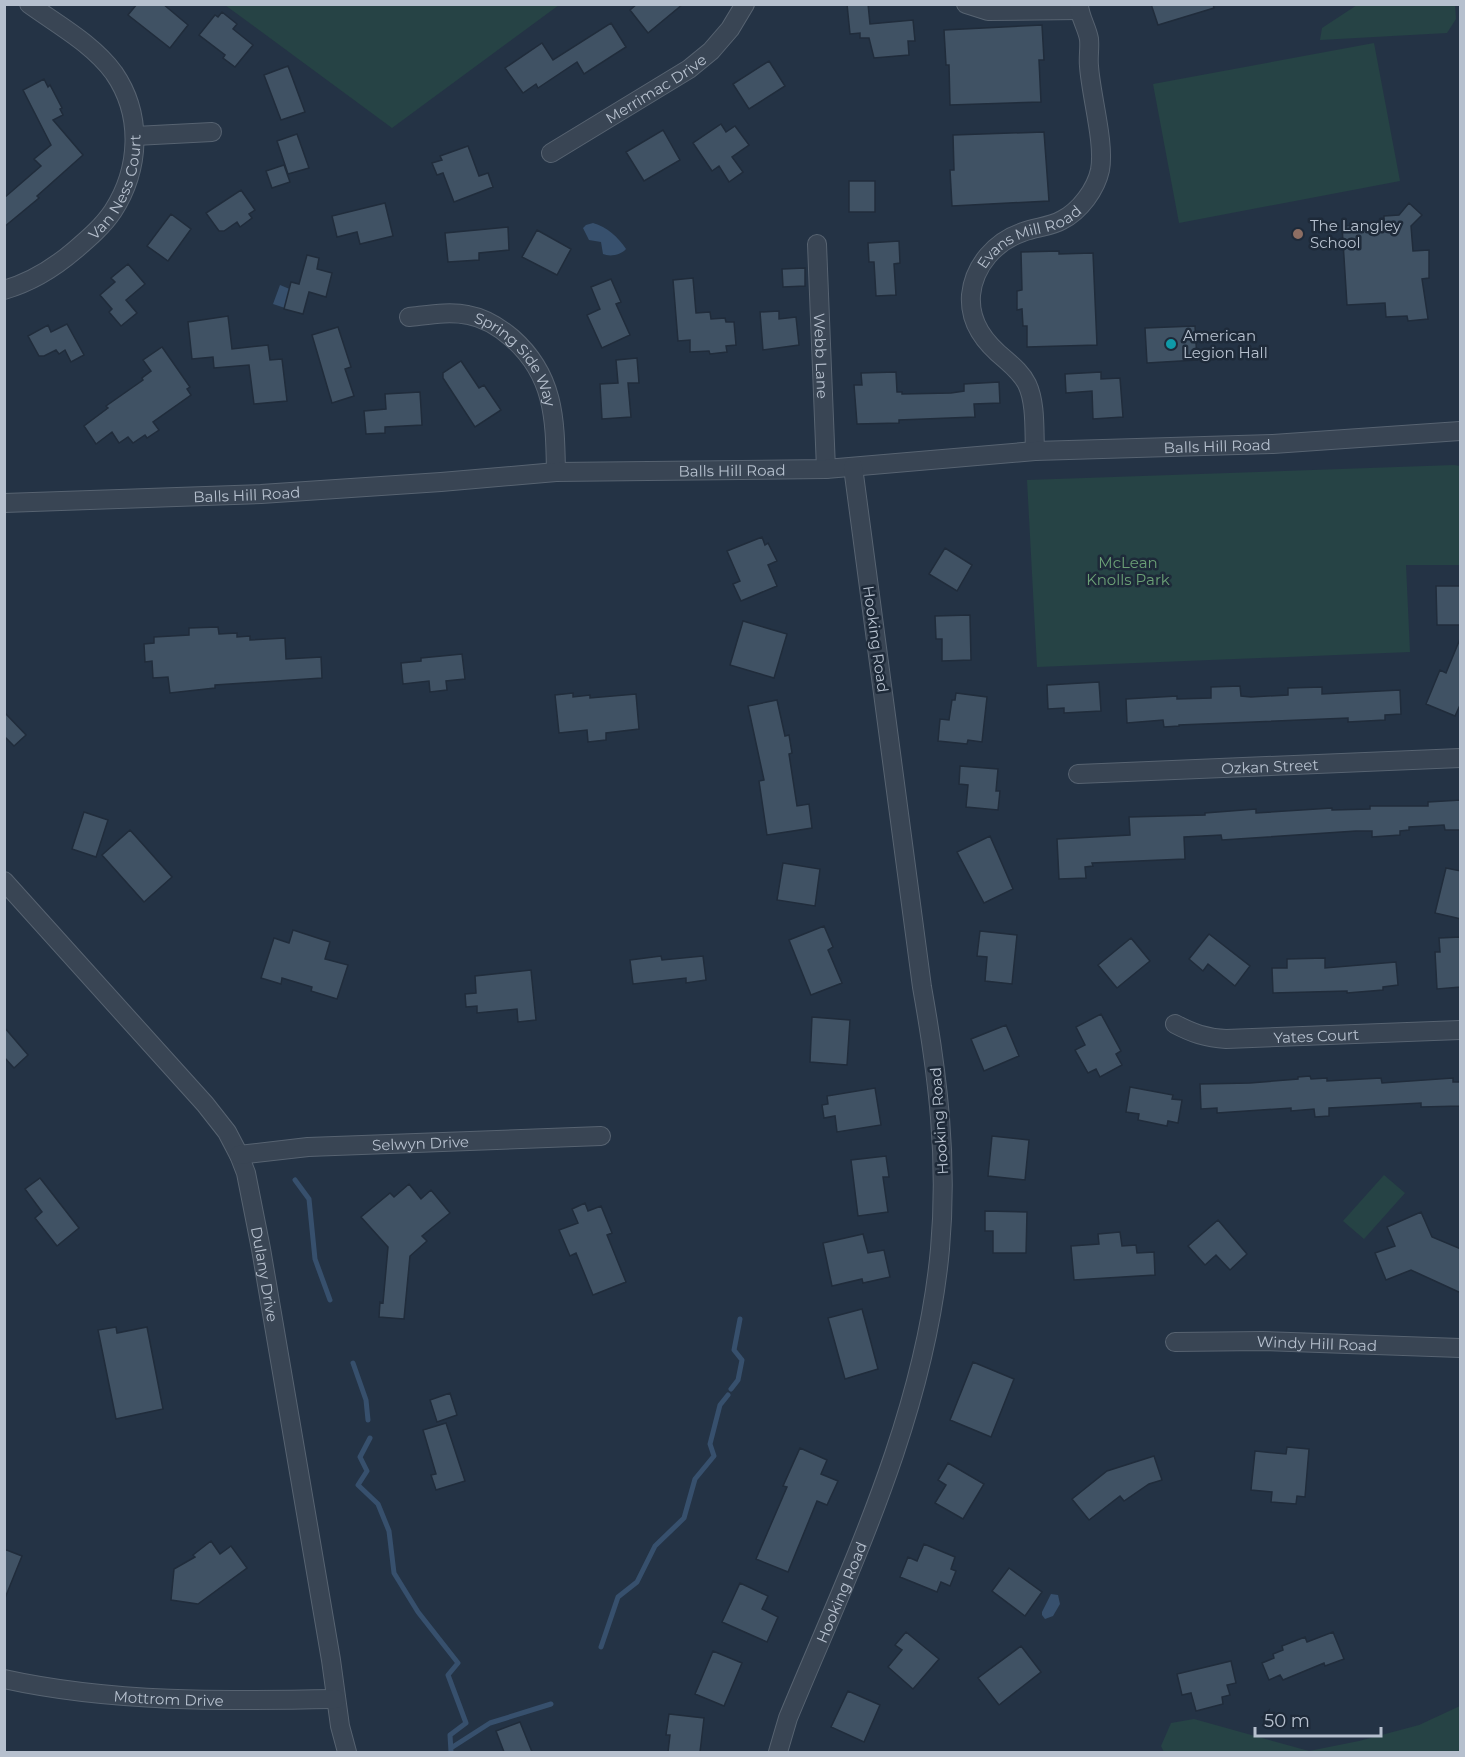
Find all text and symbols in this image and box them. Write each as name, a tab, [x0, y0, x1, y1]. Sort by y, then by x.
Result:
street label: Merrimac Drive	[602, 49, 710, 127]
street label: Van Ness Court	[84, 134, 144, 243]
street label: Evans Mill Road	[972, 201, 1085, 272]
place label: The Langley School	[1310, 216, 1402, 252]
marker: The Langley School	[1291, 227, 1305, 241]
street label: Spring Side Way	[472, 308, 561, 409]
street label: Webb Lane	[810, 313, 833, 399]
place label: American Legion Hall	[1183, 326, 1268, 362]
marker: American Legion Hall	[1164, 337, 1178, 351]
street label: Balls Hill Road	[1163, 435, 1271, 457]
street label: Balls Hill Road	[678, 460, 786, 480]
street label: Balls Hill Road	[193, 482, 301, 506]
park label: McLean Knolls Park	[1086, 553, 1170, 589]
street label: Hooking Road	[859, 584, 893, 694]
street label: Ozkan Street	[1221, 754, 1319, 777]
street label: Yates Court	[1273, 1024, 1359, 1047]
street label: Hooking Road	[926, 1067, 952, 1175]
street label: Selwyn Drive	[372, 1131, 469, 1154]
street label: Dulany Drive	[247, 1225, 283, 1323]
street label: Windy Hill Road	[1257, 1331, 1377, 1355]
street label: Hooking Road	[811, 1539, 870, 1646]
street label: Mottrom Drive	[113, 1686, 224, 1710]
scale bar	[1255, 1700, 1381, 1738]
text: 50 m	[1264, 1710, 1310, 1732]

